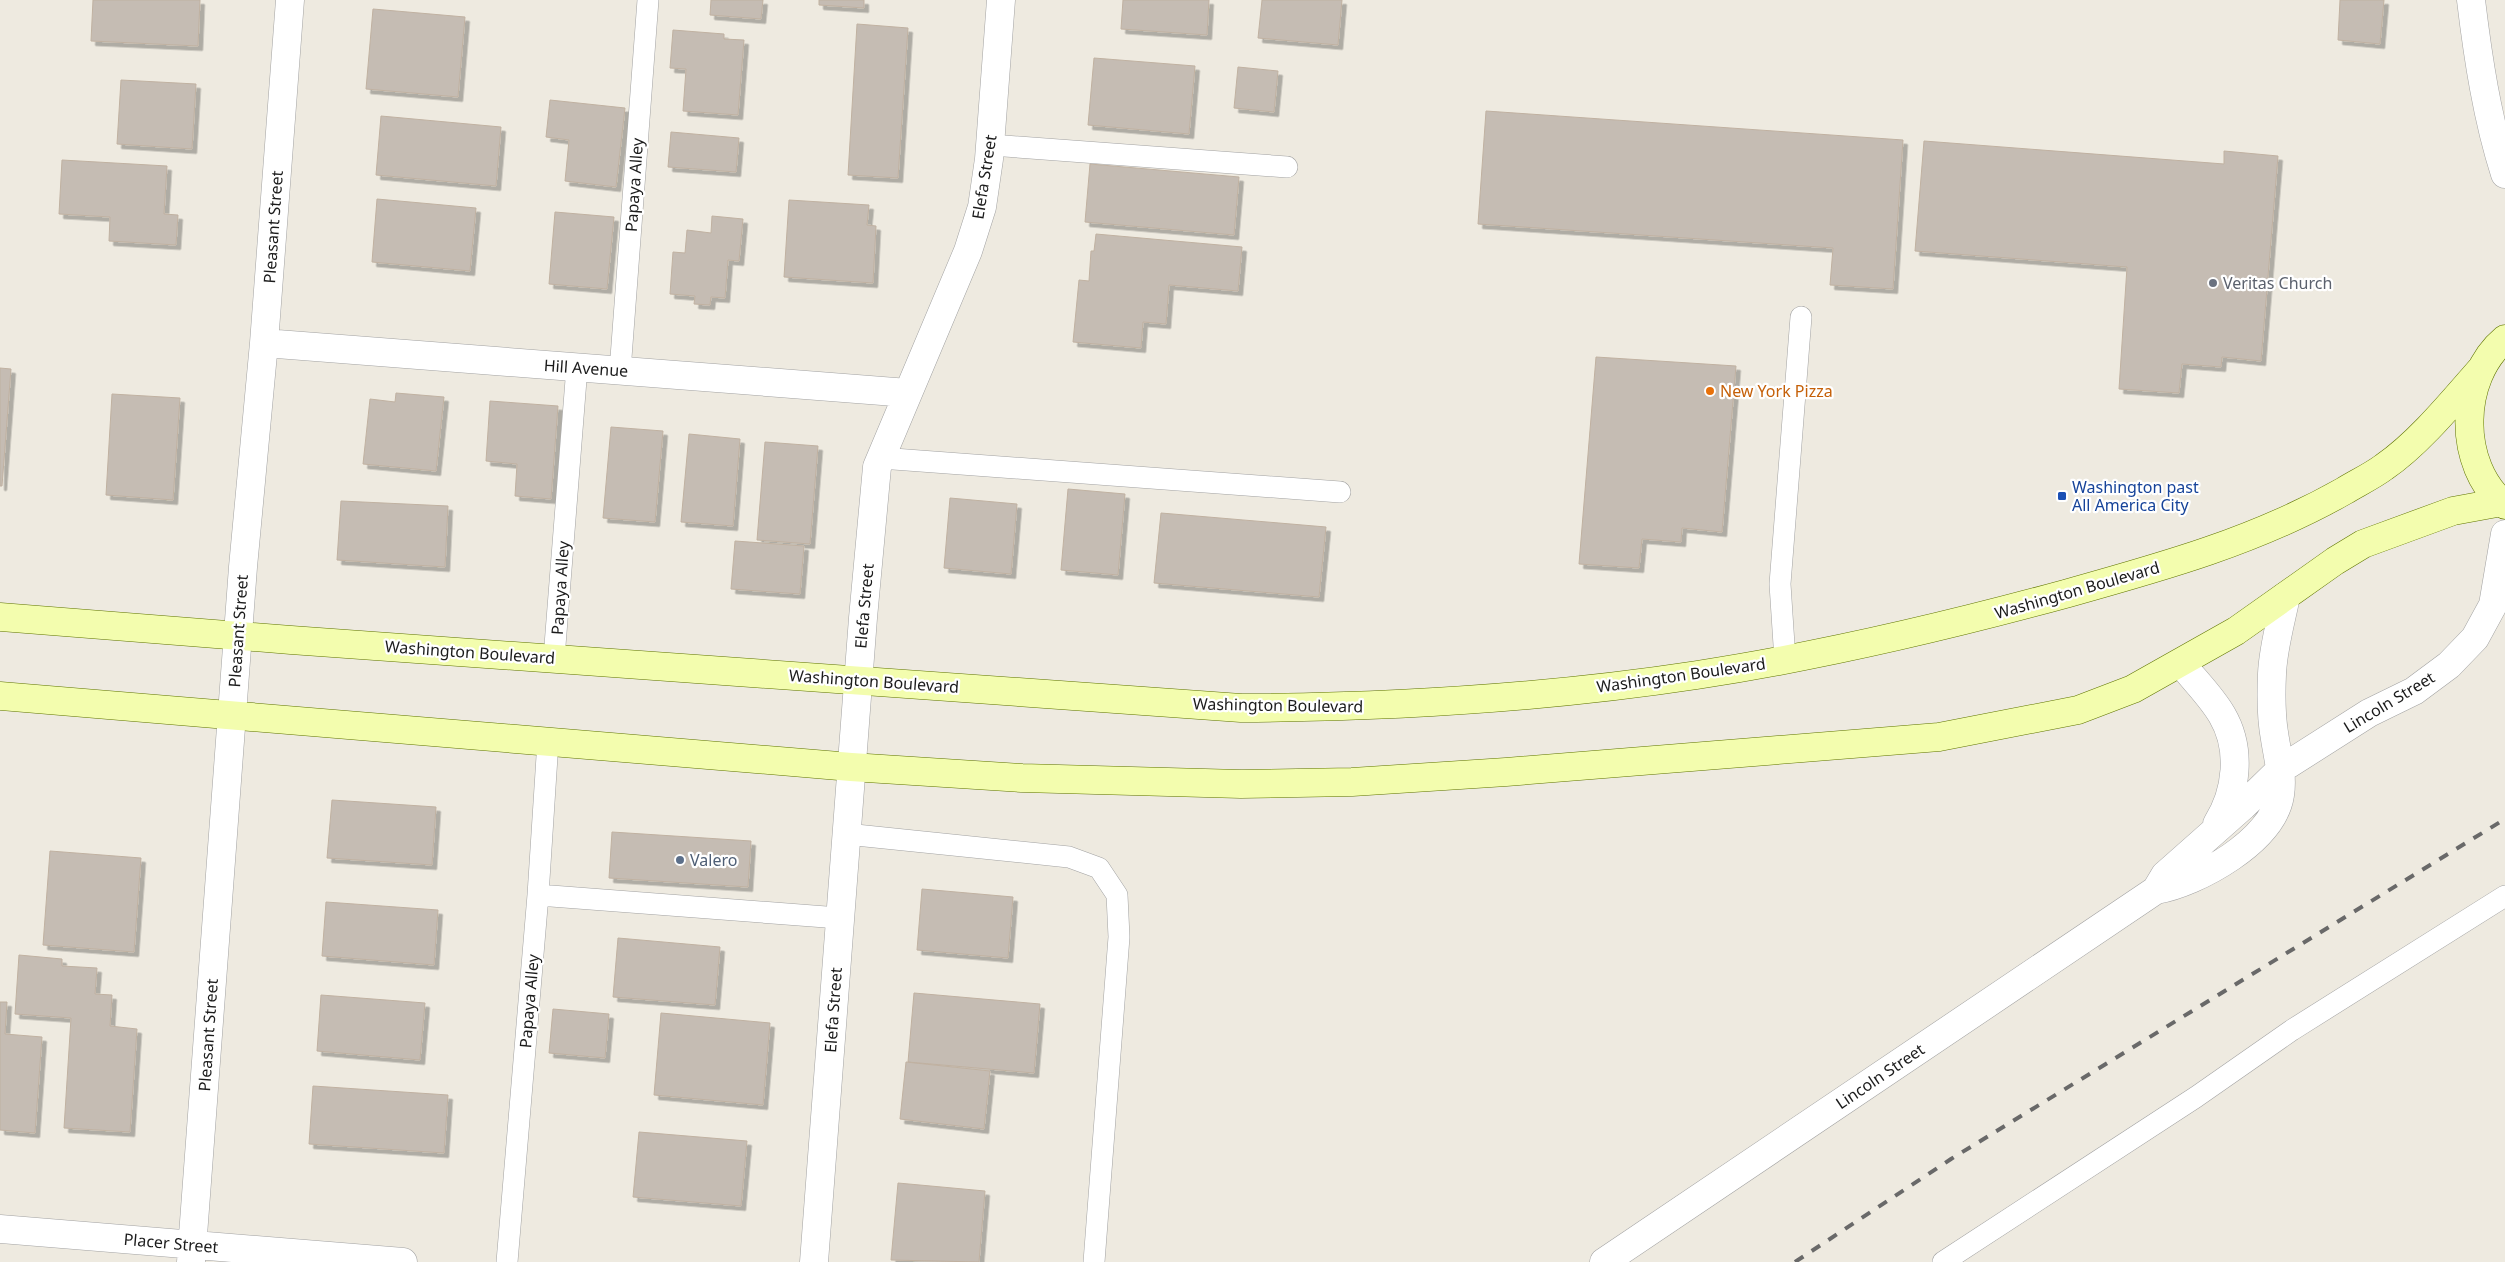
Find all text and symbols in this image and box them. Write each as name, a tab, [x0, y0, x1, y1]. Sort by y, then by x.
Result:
street label: Elefa Street	[966, 133, 1002, 221]
street label: Papaya Alley	[620, 136, 648, 233]
street label: Pleasant Street	[258, 170, 288, 284]
place label: Veritas Church	[2223, 272, 2332, 294]
marker: Veritas Church	[2207, 277, 2219, 289]
street label: Hill Avenue	[543, 354, 629, 382]
place label: New York Pizza	[1720, 380, 1833, 402]
marker: New York Pizza	[1704, 385, 1716, 397]
place label: Washington past All America City	[2072, 476, 2199, 516]
marker: Washington past All America City	[2056, 490, 2068, 502]
street label: Papaya Alley	[546, 539, 574, 636]
street label: Washington Boulevard	[1992, 556, 2162, 624]
street label: Elefa Street	[849, 562, 879, 649]
street label: Pleasant Street	[223, 574, 253, 688]
street label: Washington Boulevard	[384, 635, 556, 669]
street label: Washington Boulevard	[1595, 652, 1767, 698]
street label: Washington Boulevard	[788, 664, 960, 698]
street label: Lincoln Street	[2339, 666, 2439, 738]
street label: Washington Boulevard	[1193, 693, 1363, 717]
place label: Valero	[690, 849, 737, 871]
marker: Valero	[674, 854, 686, 866]
street label: Papaya Alley	[514, 952, 544, 1049]
street label: Elefa Street	[819, 966, 847, 1053]
street label: Pleasant Street	[193, 978, 223, 1092]
street label: Lincoln Street	[1831, 1038, 1929, 1114]
street label: Placer Street	[123, 1228, 219, 1258]

